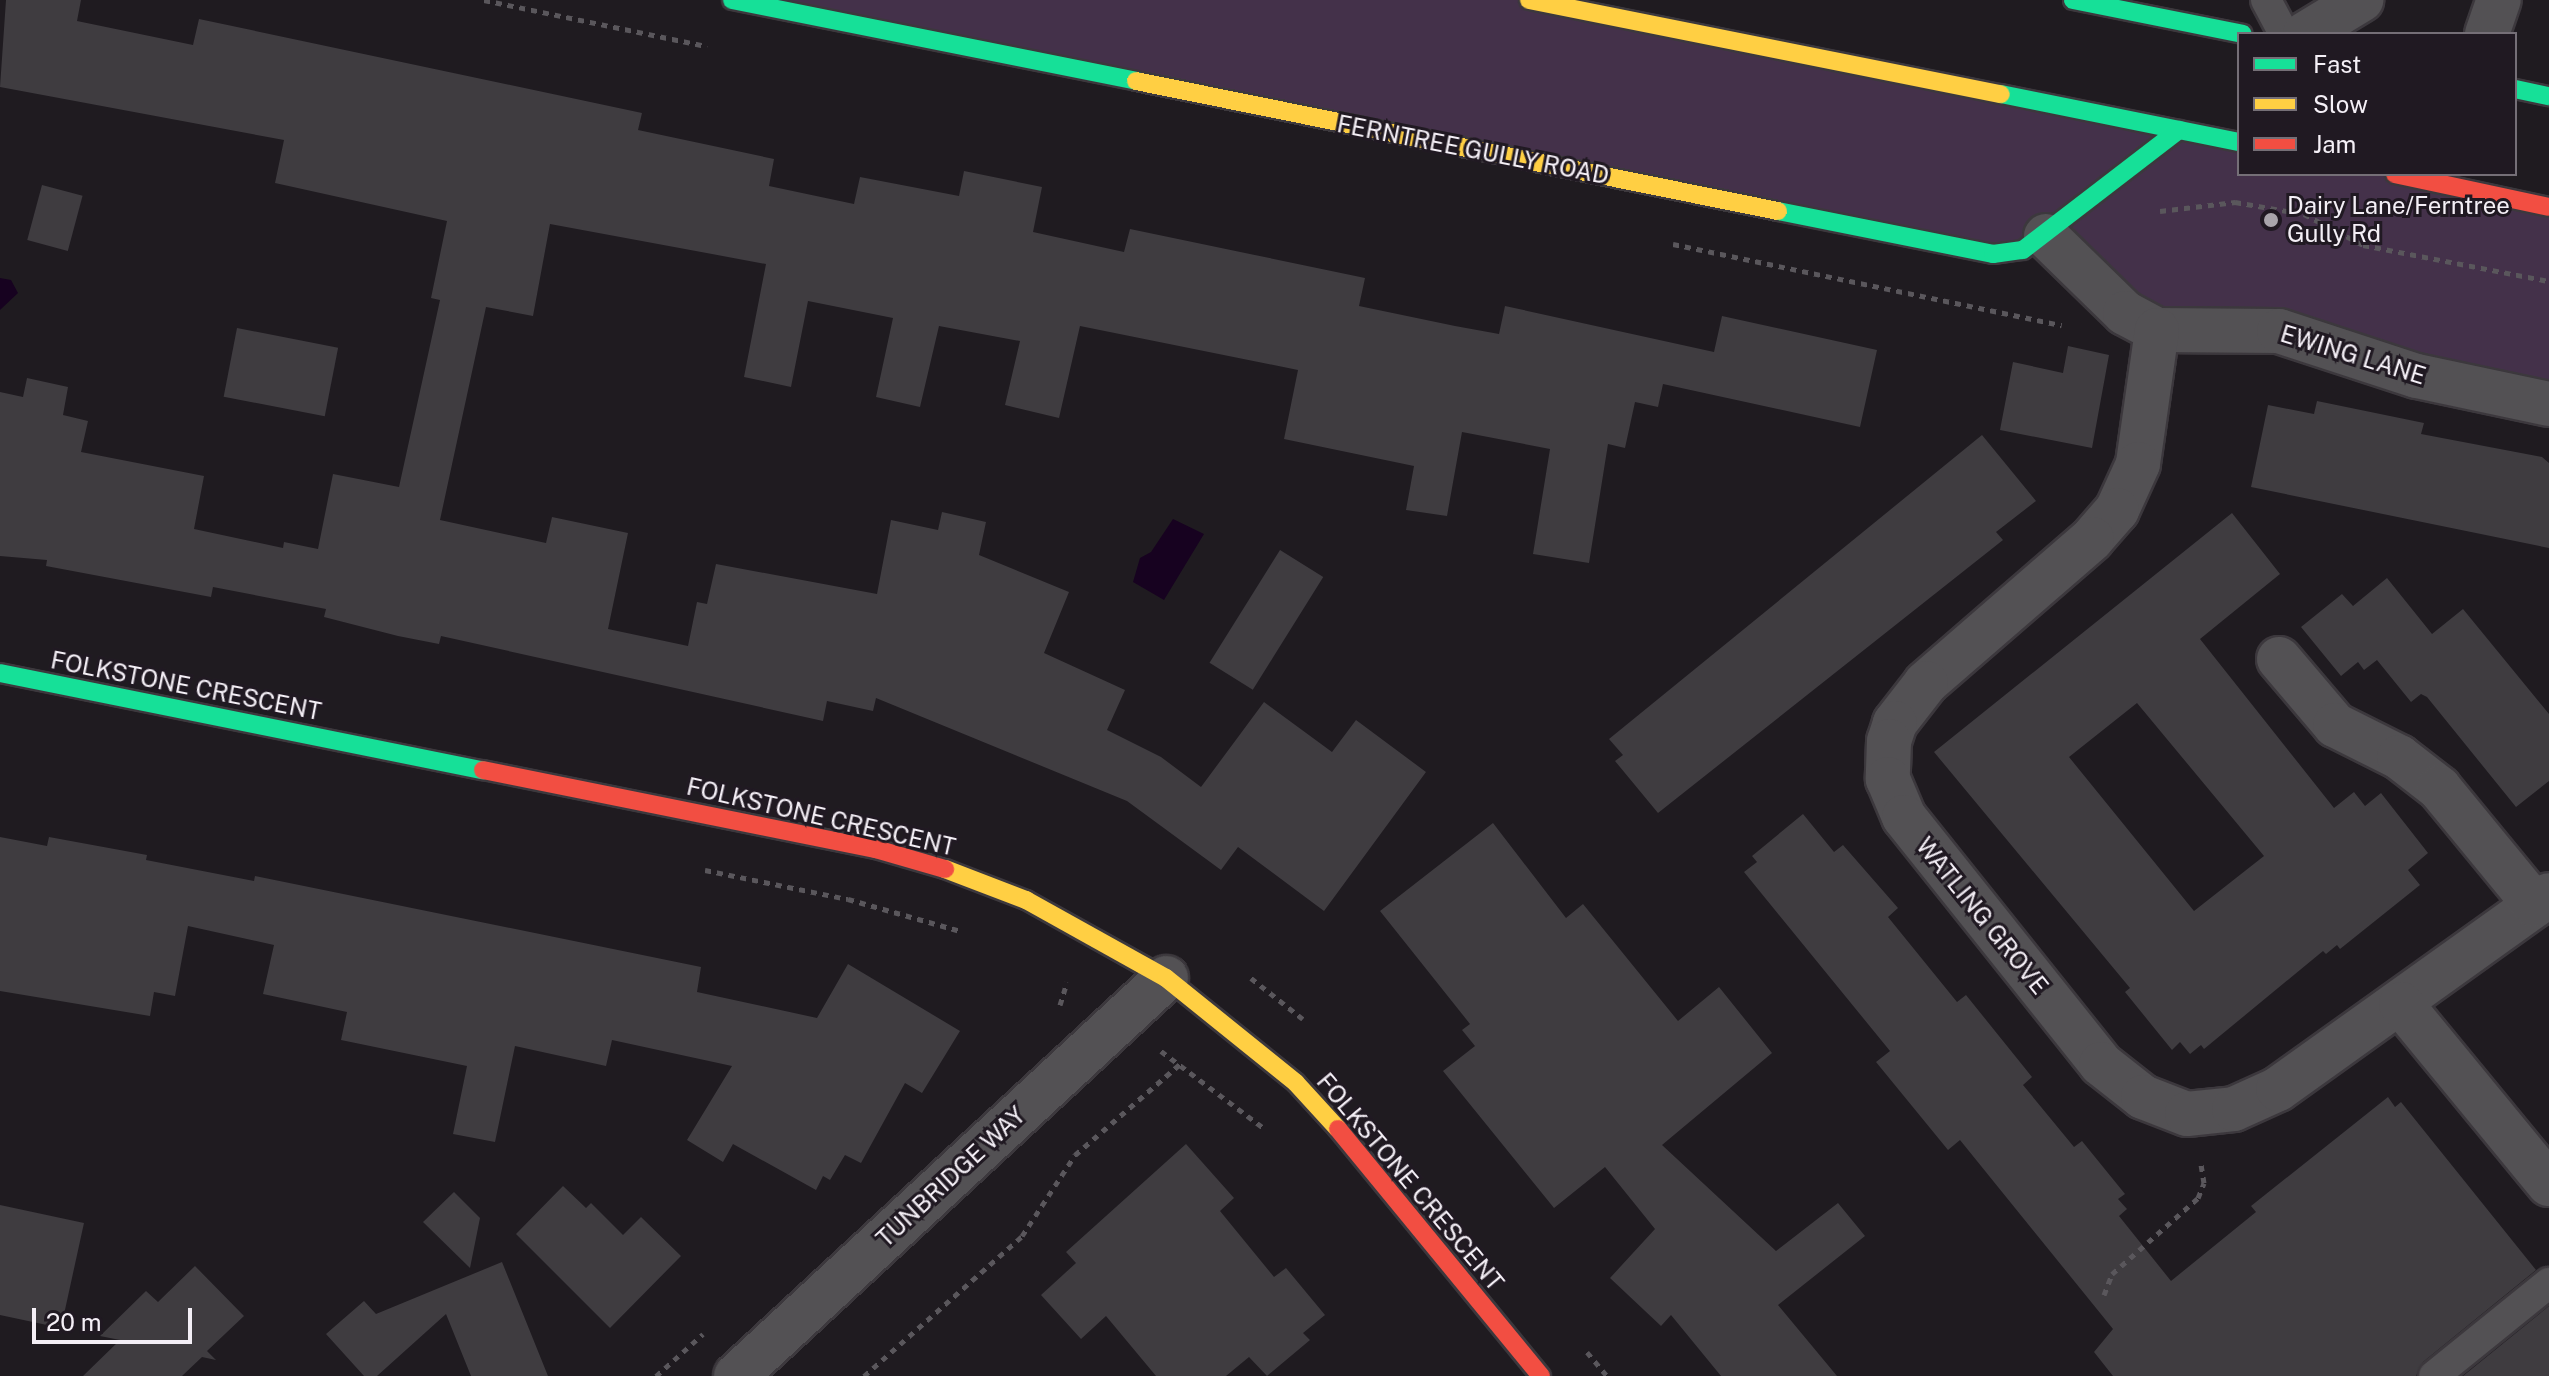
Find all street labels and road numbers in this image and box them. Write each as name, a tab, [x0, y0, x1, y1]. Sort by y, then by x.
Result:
street label: FERNTREE GULLY ROAD	[1334, 109, 1612, 191]
street label: EWING LANE	[2277, 319, 2429, 391]
street label: FOLKSTONE CRESCENT	[48, 646, 324, 726]
street label: FOLKSTONE CRESCENT	[684, 772, 958, 862]
street label: WATLING GROVE	[1910, 832, 2054, 1000]
street label: FOLKSTONE CRESCENT	[1311, 1067, 1509, 1297]
street label: TUNBRIDGE WAY	[870, 1101, 1032, 1253]

